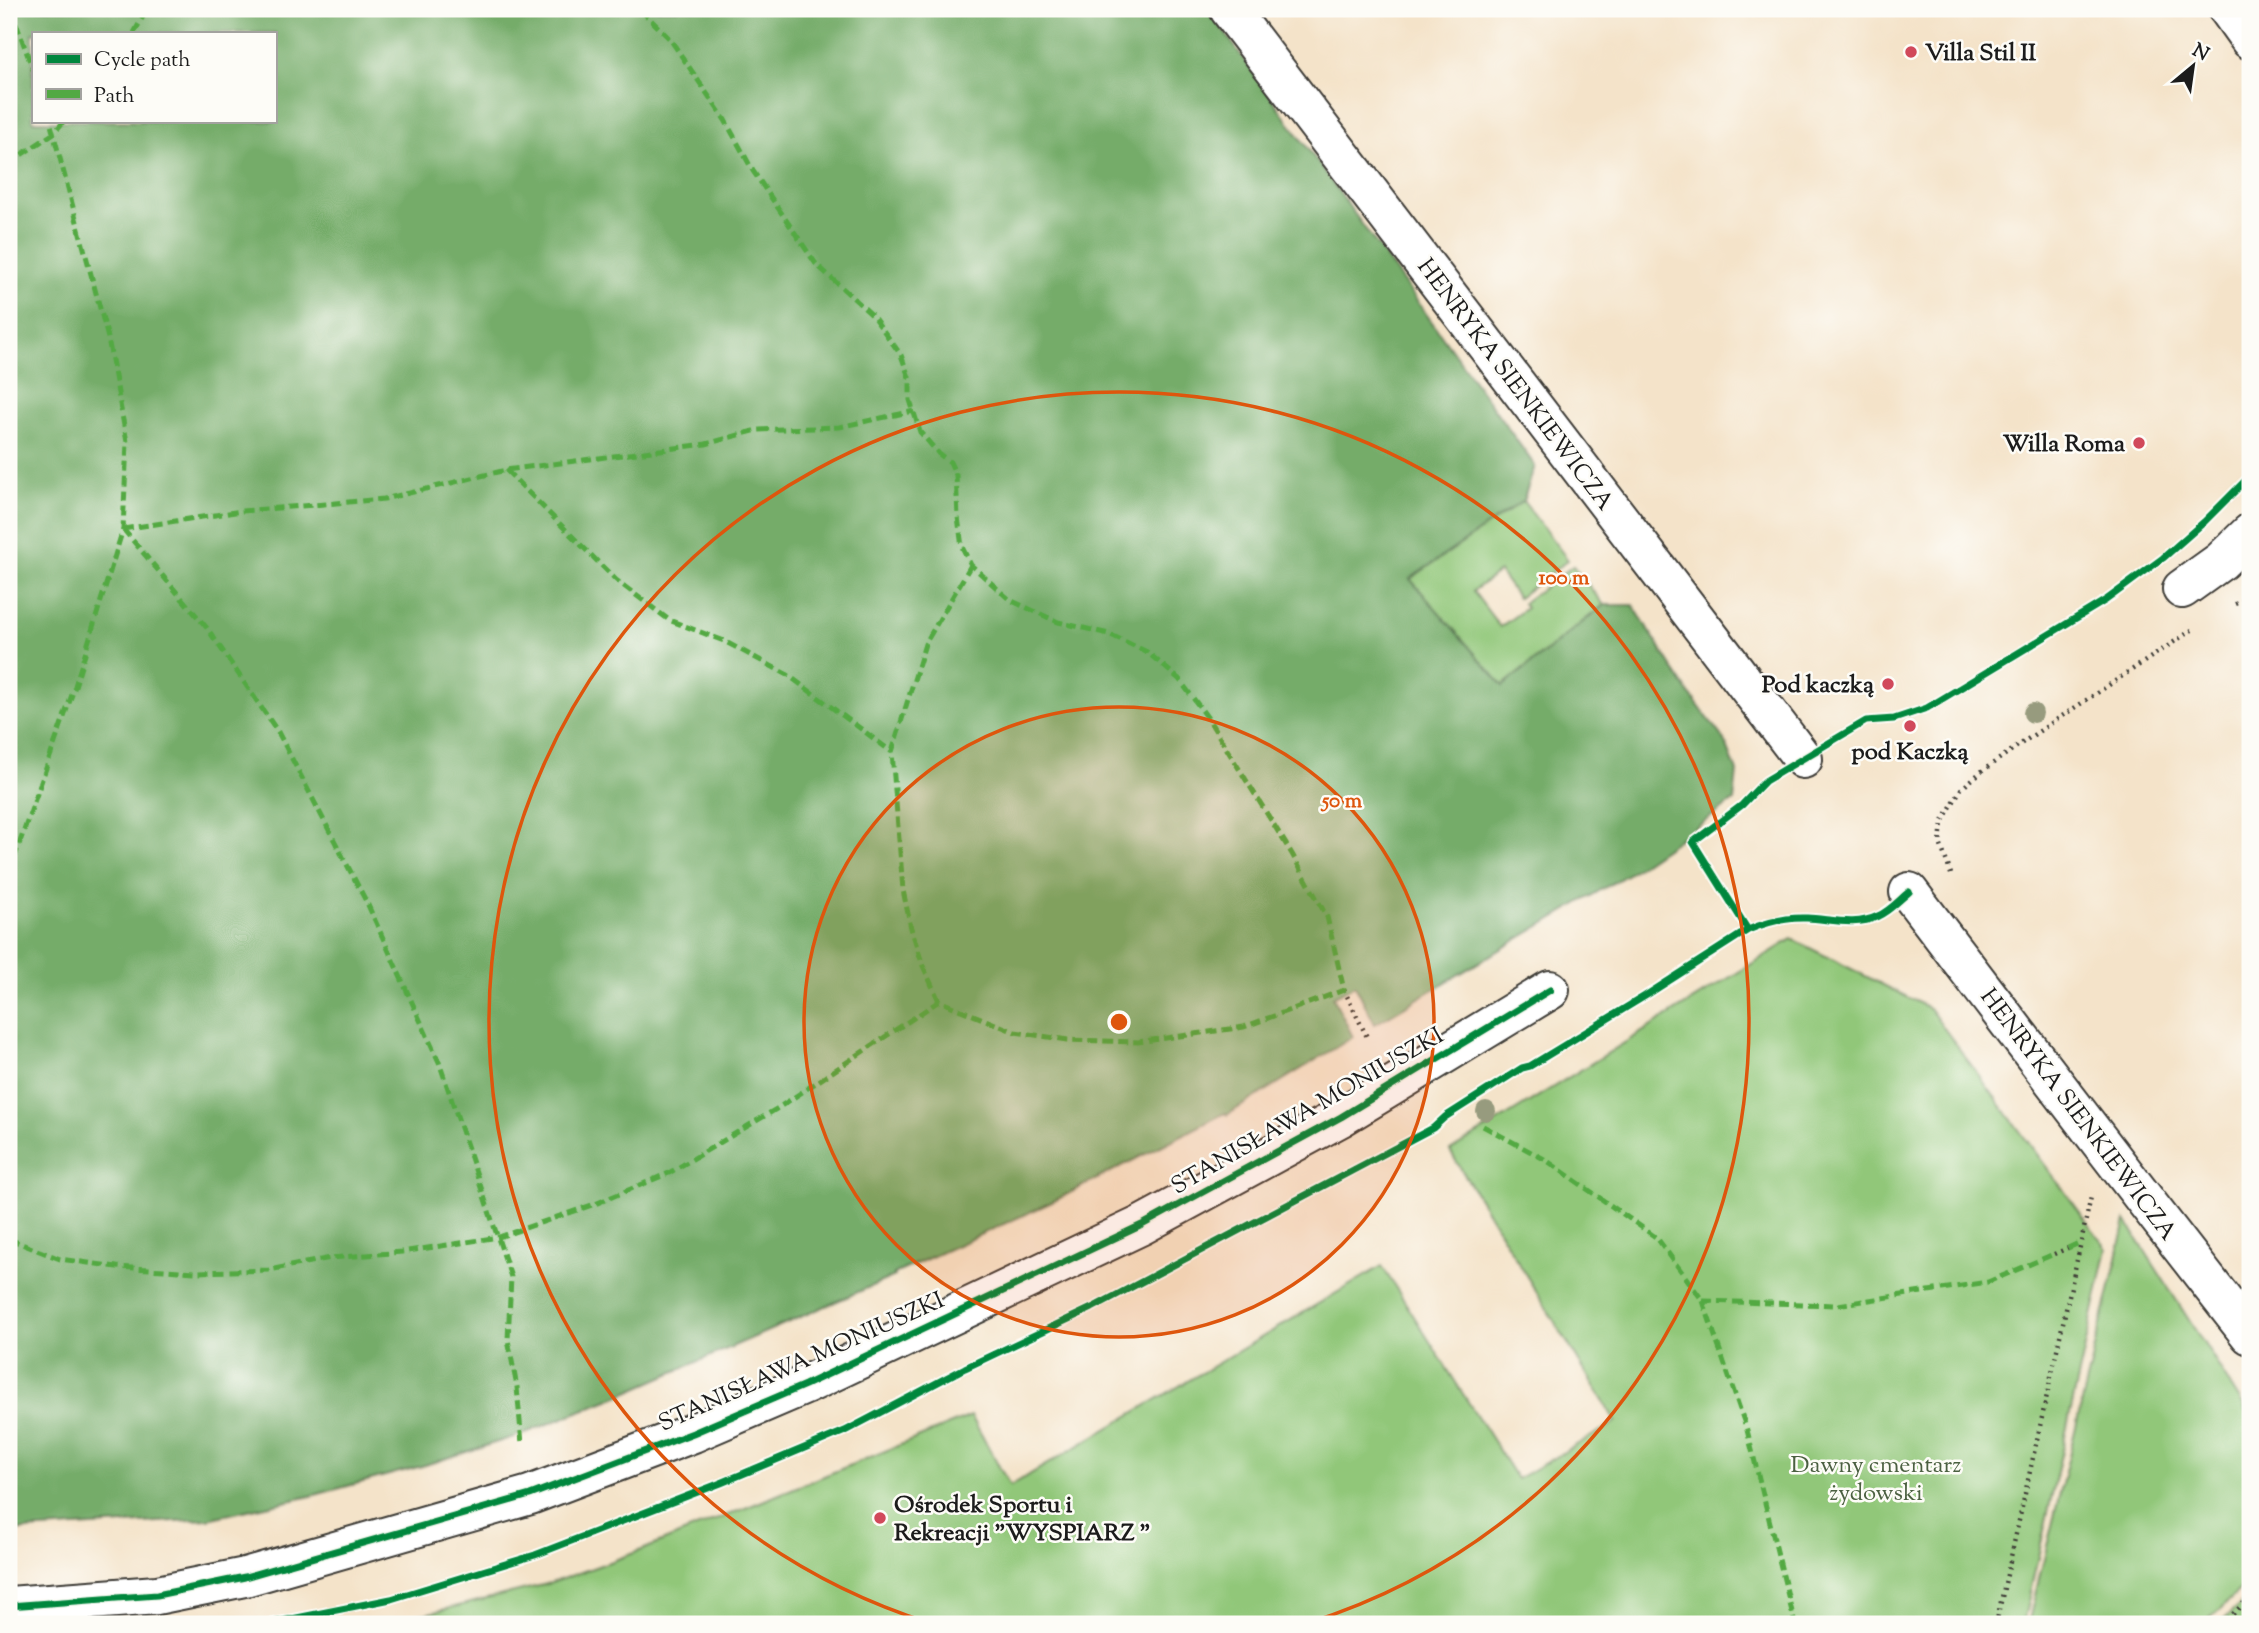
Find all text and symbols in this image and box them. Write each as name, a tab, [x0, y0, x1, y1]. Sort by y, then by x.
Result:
legend	[32, 32, 276, 122]
north arrow	[2158, 32, 2228, 102]
place label: Villa Stil II	[1925, 37, 2036, 71]
text: N	[2187, 38, 2213, 69]
marker: Villa Stil II	[1903, 44, 1919, 60]
text: Cycle path	[94, 46, 191, 76]
text: Path	[94, 82, 135, 112]
street label: HENRYKA SIENKIEWICZA	[1408, 252, 1621, 519]
place label: Willa Roma	[2003, 428, 2126, 462]
marker: Willa Roma	[2131, 435, 2147, 451]
text: 100 m	[1539, 564, 1590, 594]
place label: Pod kaczką	[1762, 669, 1875, 703]
marker: Pod kaczką	[1880, 676, 1896, 692]
marker: pod Kaczką	[1902, 718, 1918, 734]
place label: pod Kaczką	[1851, 736, 1970, 770]
text: 50 m	[1320, 787, 1363, 817]
street label: HENRYKA SIENKIEWICZA	[1971, 982, 2184, 1249]
centre of rings	[1107, 1010, 1131, 1034]
street label: STANISŁAWA MONIUSZKI	[1165, 1019, 1451, 1204]
street label: STANISŁAWA MONIUSZKI	[653, 1284, 950, 1441]
park label: Dawny cmentarz żydowski	[1791, 1449, 1961, 1511]
place label: Ośrodek Sportu i Rekreacji "WYSPIARZ "	[894, 1489, 1151, 1551]
marker: Ośrodek Sportu i Rekreacji "WYSPIARZ "	[872, 1510, 888, 1526]

